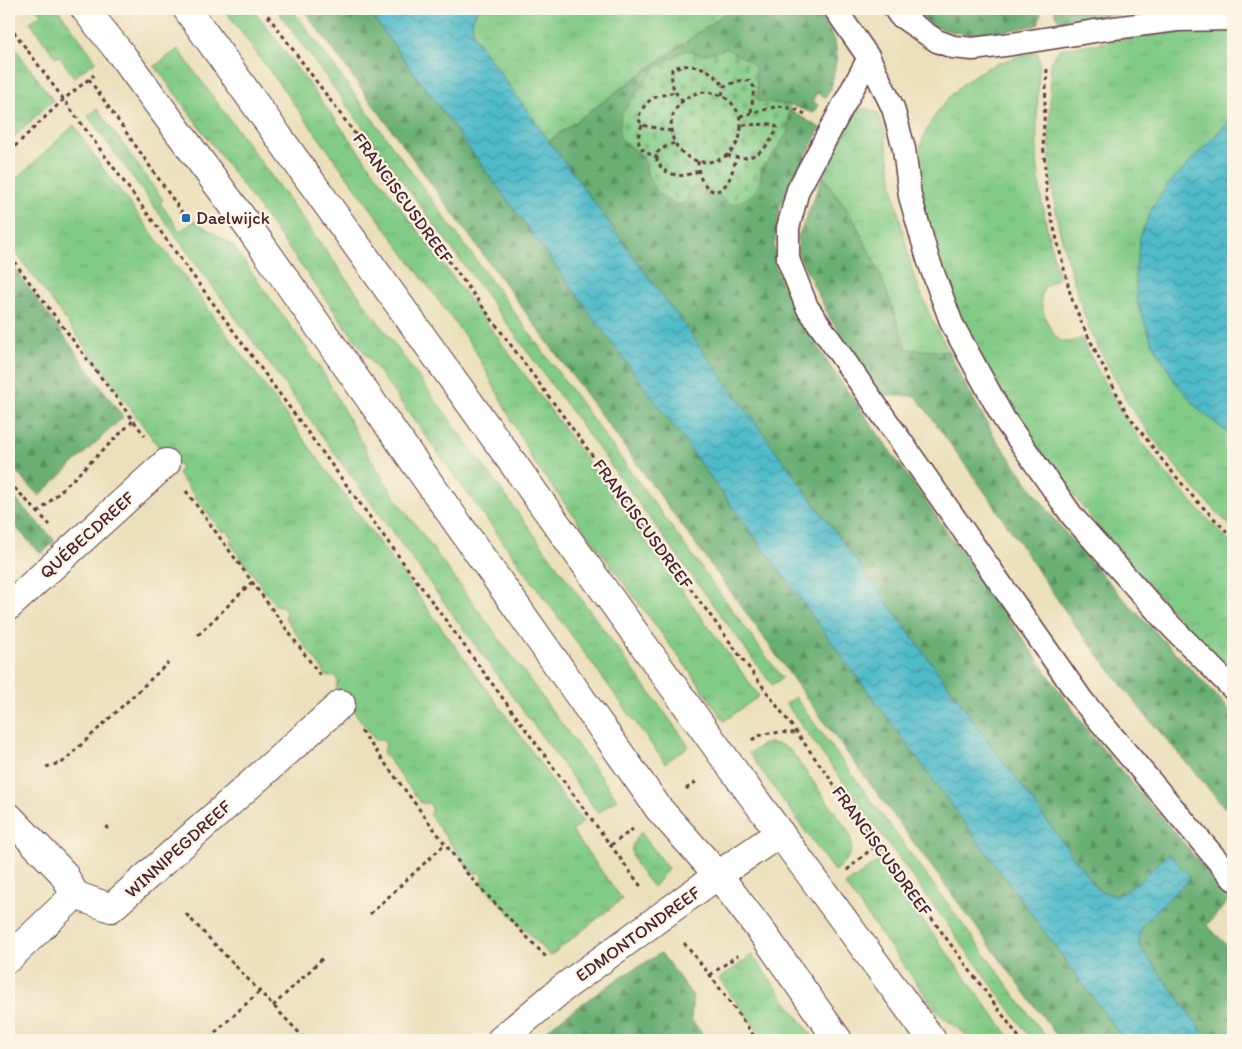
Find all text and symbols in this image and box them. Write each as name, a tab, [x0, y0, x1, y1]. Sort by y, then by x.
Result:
street label: FRANCISCUSDREEF	[348, 129, 458, 268]
place label: Daelwijck	[196, 207, 270, 229]
marker: Daelwijck	[180, 212, 192, 224]
street label: FRANCISCUSDREEF	[588, 455, 698, 594]
street label: QUÉBECDREEF	[35, 486, 140, 583]
street label: FRANCISCUSDREEF	[827, 782, 937, 921]
street label: WINNIPEGDREEF	[120, 795, 236, 903]
street label: EDMONTONDREEF	[571, 881, 705, 987]

